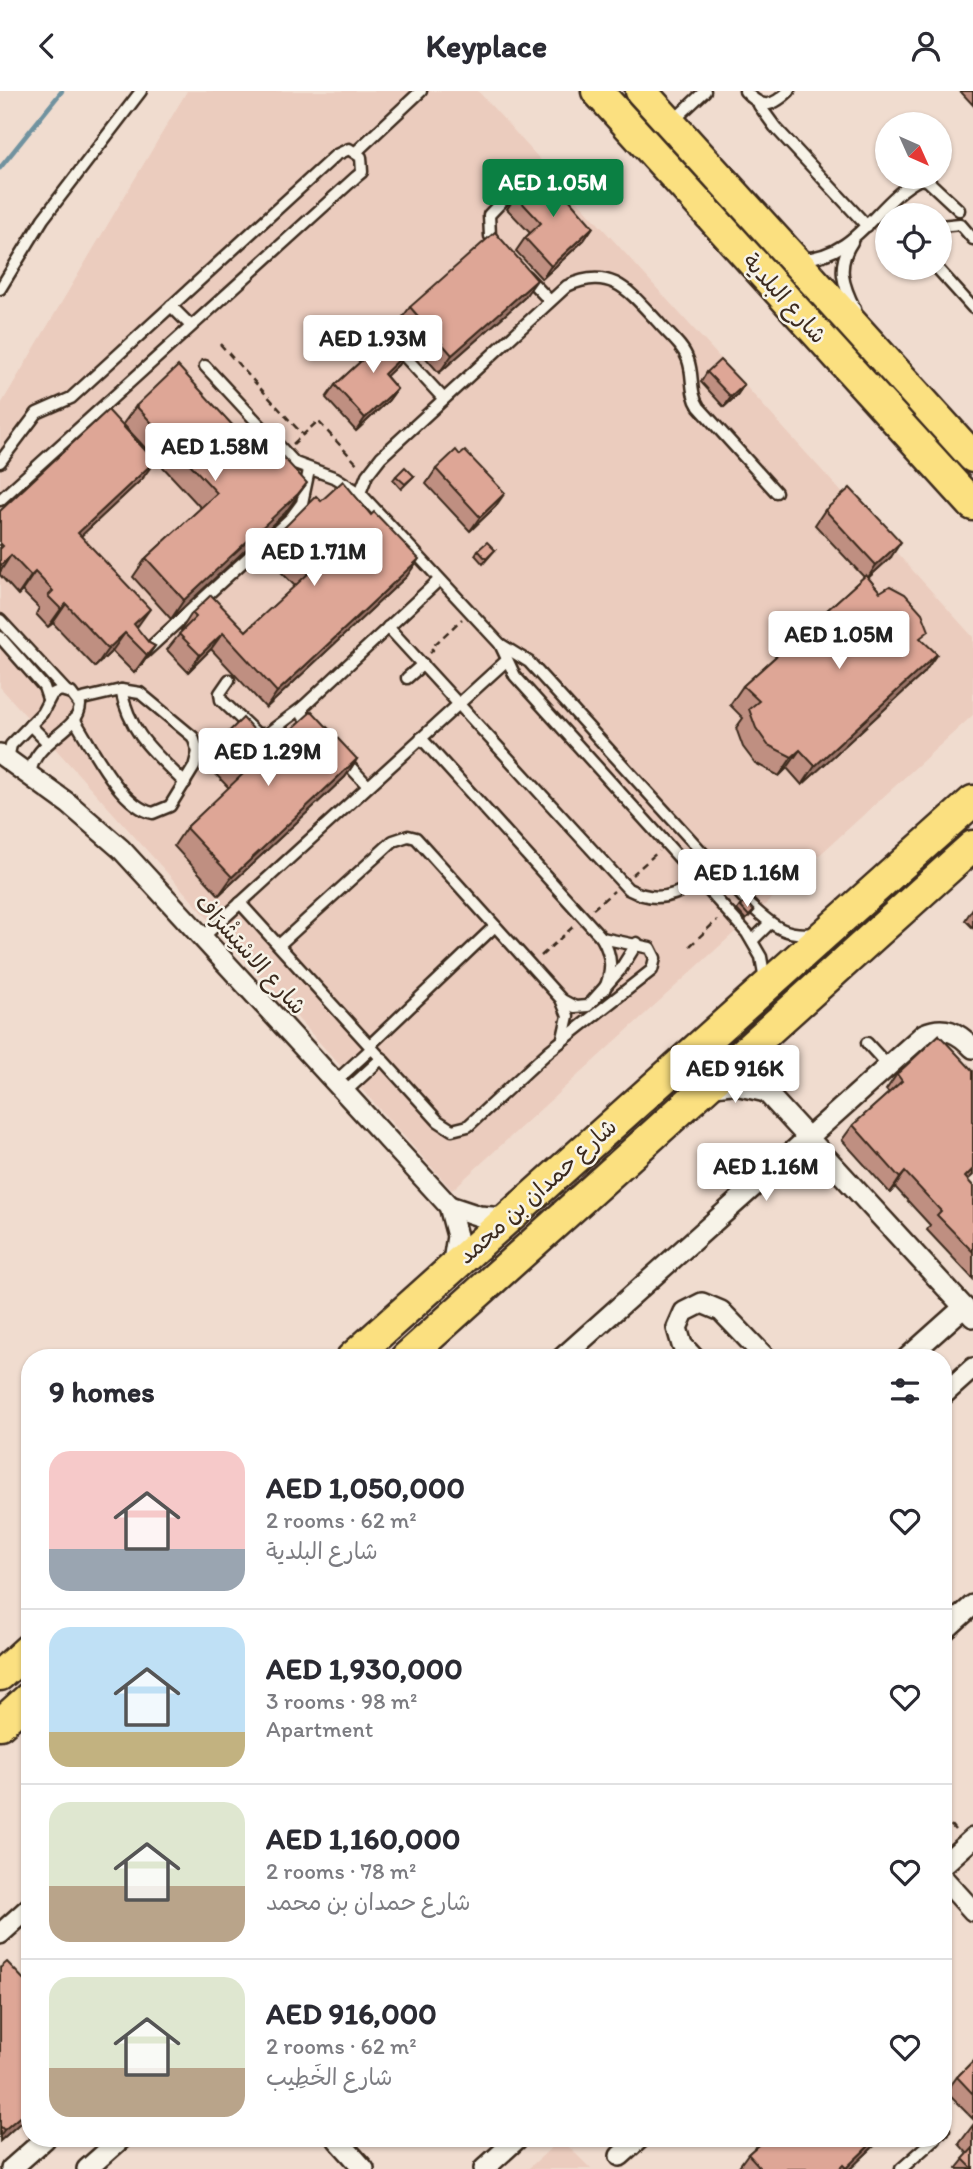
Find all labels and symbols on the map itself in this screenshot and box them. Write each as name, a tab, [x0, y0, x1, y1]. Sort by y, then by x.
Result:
north arrow	[875, 112, 952, 189]
pin: AED 1.05M	[473, 159, 633, 219]
street label: شارع البلدية	[736, 247, 833, 350]
pin: AED 1.93M	[293, 315, 453, 375]
pin: AED 1.58M	[135, 423, 295, 483]
pin: AED 1.71M	[234, 529, 394, 588]
pin: AED 1.05M	[759, 611, 919, 671]
pin: AED 1.29M	[188, 729, 348, 788]
pin: AED 1.16M	[667, 849, 827, 909]
street label: شارع الاسْتِشْرَاف	[188, 888, 312, 1021]
pin: AED 916K	[663, 1045, 807, 1105]
street label: شارع حمدان بن محمد	[452, 1112, 624, 1271]
pin: AED 1.16M	[686, 1143, 846, 1203]

